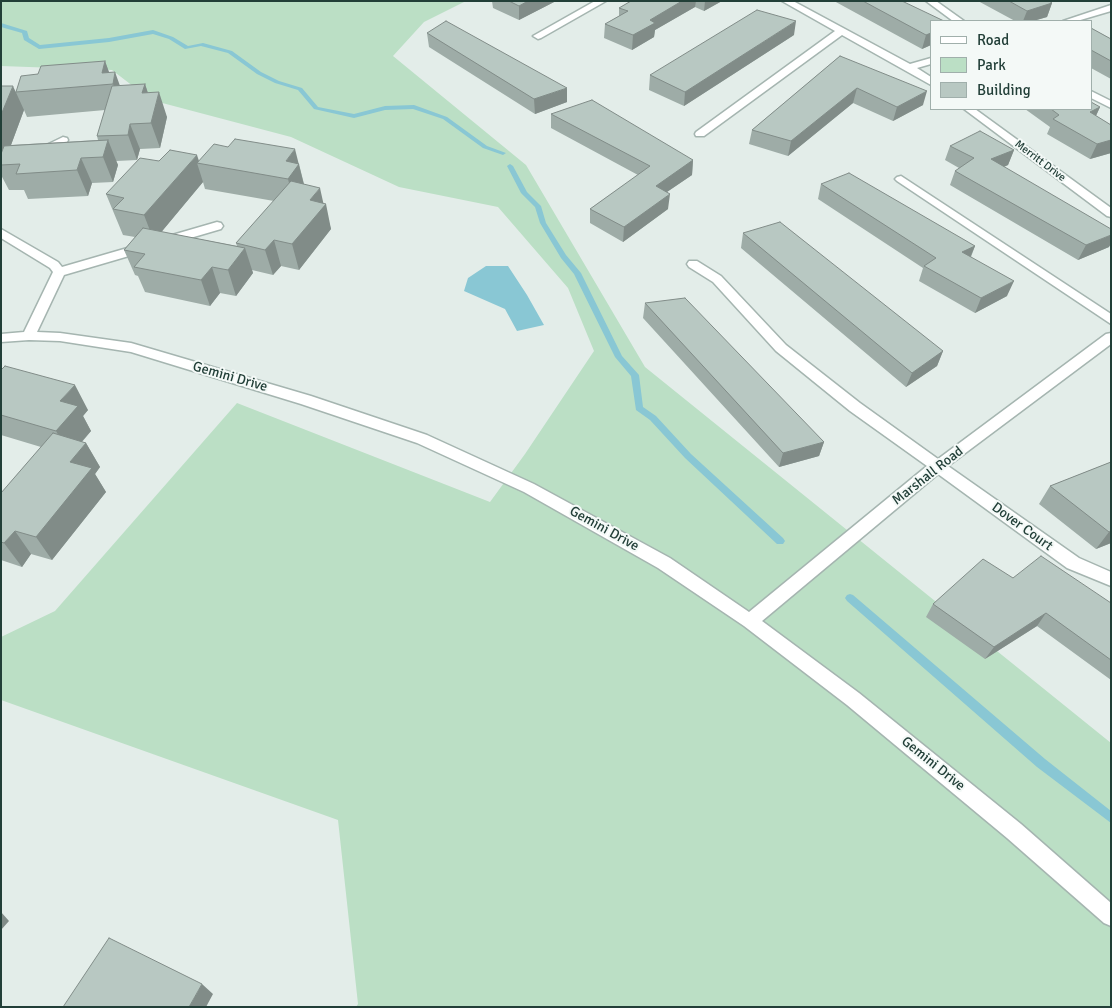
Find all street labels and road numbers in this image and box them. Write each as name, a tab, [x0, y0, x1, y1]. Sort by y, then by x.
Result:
street label: Merritt Drive	[1012, 138, 1068, 184]
street label: Gemini Drive	[191, 358, 269, 396]
street label: Marshall Road	[889, 443, 967, 509]
street label: Dover Court	[988, 499, 1056, 555]
street label: Gemini Drive	[566, 503, 642, 555]
street label: Gemini Drive	[898, 733, 968, 795]

